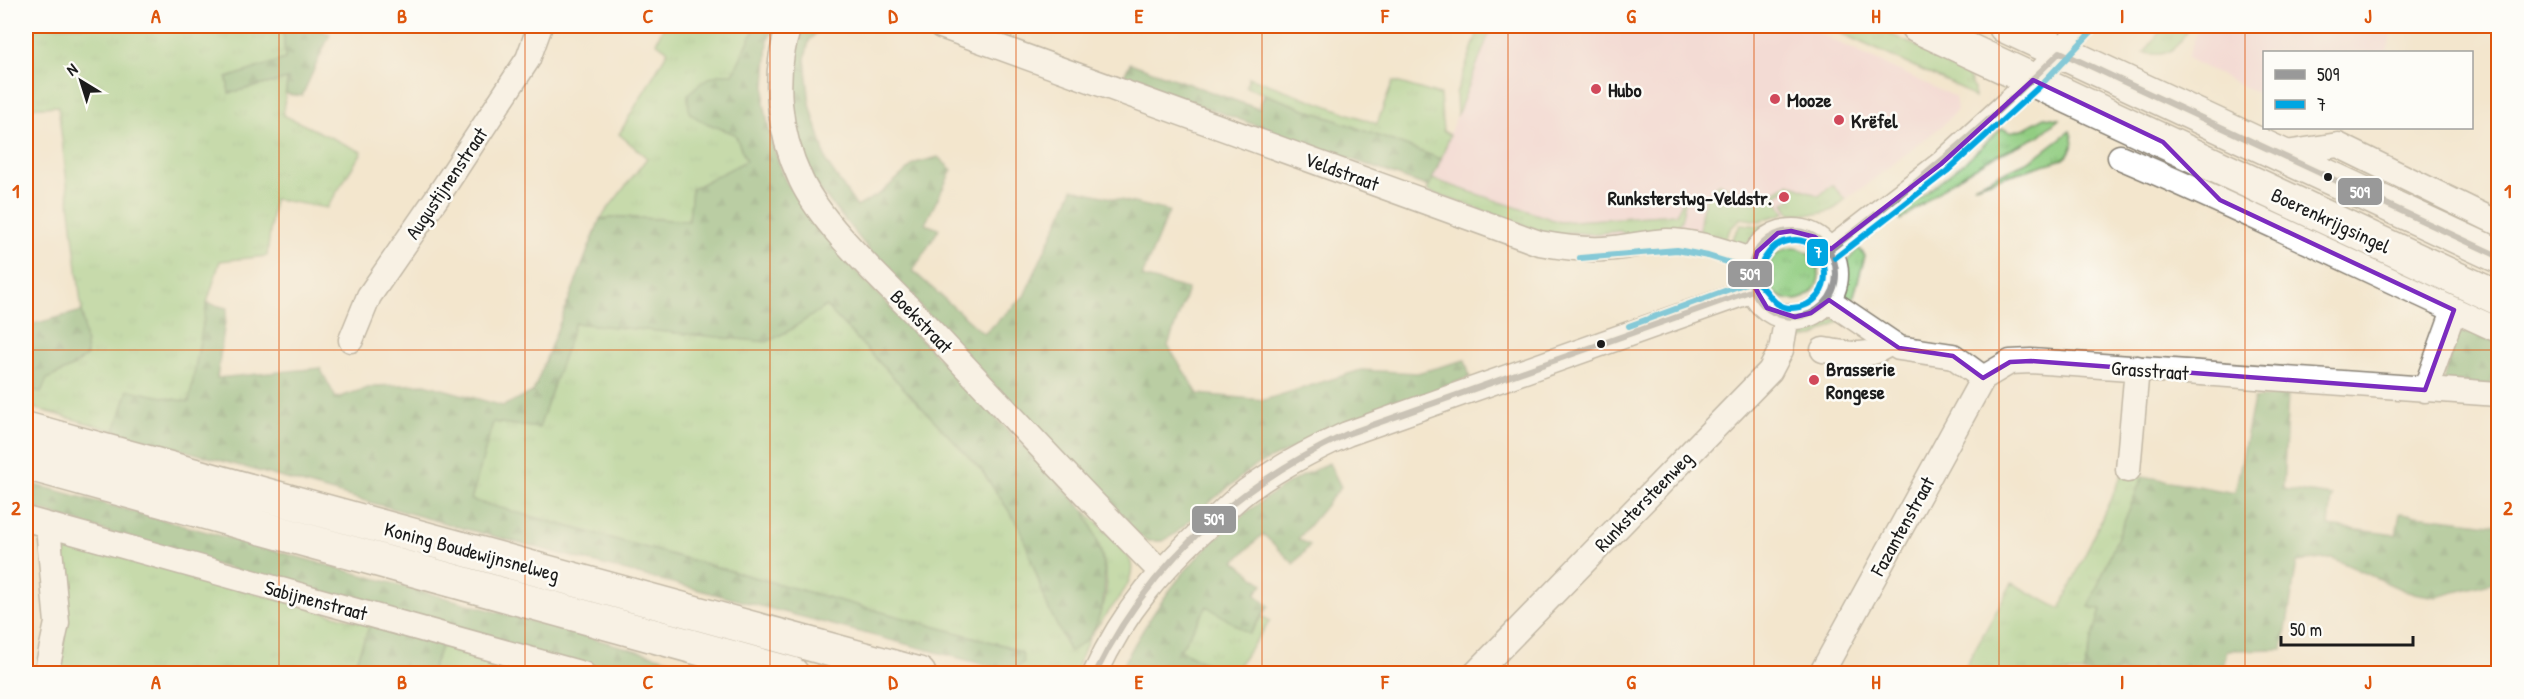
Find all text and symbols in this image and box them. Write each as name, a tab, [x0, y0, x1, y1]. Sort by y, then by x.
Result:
text: A	[151, 2, 161, 29]
text: B	[397, 2, 407, 29]
text: C	[643, 2, 654, 29]
text: D	[888, 2, 898, 29]
text: E	[1135, 2, 1144, 29]
text: F	[1380, 2, 1390, 29]
text: G	[1626, 2, 1636, 29]
text: H	[1871, 2, 1881, 29]
text: I	[2120, 2, 2124, 29]
text: J	[2364, 2, 2372, 29]
north arrow	[51, 51, 111, 111]
legend	[2263, 51, 2473, 129]
text: N	[62, 58, 82, 80]
text: 509	[2317, 62, 2340, 87]
place label: Hubo	[1608, 76, 1642, 103]
marker: Hubo	[1589, 82, 1603, 96]
place label: Mooze	[1787, 86, 1832, 113]
marker: Mooze	[1768, 92, 1782, 106]
text: 7	[2317, 92, 2326, 117]
place label: Krëfel	[1851, 107, 1898, 134]
marker: Krëfel	[1832, 113, 1846, 127]
street label: Augustijnenstraat	[399, 121, 494, 244]
street label: Veldstraat	[1301, 145, 1384, 197]
unlabelled marker	[2322, 171, 2334, 183]
text: 1	[12, 177, 20, 204]
line badge: 509	[2337, 177, 2383, 206]
text: 1	[2504, 177, 2512, 204]
street label: Boerenkrijgsingel	[2267, 181, 2395, 260]
text: 509	[2350, 181, 2370, 203]
place label: Runksterstwg-Veldstr.	[1608, 184, 1772, 212]
marker: Runksterstwg-Veldstr.	[1777, 190, 1791, 204]
line badge: 7	[1806, 238, 1829, 267]
text: 7	[1813, 241, 1822, 263]
line badge: 509	[1727, 260, 1773, 288]
text: 509	[1740, 263, 1760, 285]
street label: Boekstraat	[885, 283, 960, 360]
unlabelled marker	[1595, 338, 1607, 350]
street label: Grasstraat	[2110, 354, 2191, 386]
place label: Brasserie Rongese	[1826, 355, 1895, 406]
marker: Brasserie Rongese	[1807, 373, 1821, 387]
street label: Runkstersteenweg	[1588, 445, 1698, 557]
street label: Fazantenstraat	[1863, 471, 1941, 581]
text: 2	[11, 494, 21, 521]
text: 2	[2503, 494, 2513, 521]
line badge: 509	[1191, 505, 1237, 534]
text: 509	[1204, 508, 1224, 530]
street label: Koning Boudewijnsnelweg	[381, 515, 563, 587]
street label: Sabijnenstraat	[262, 573, 371, 627]
scale bar	[2281, 609, 2413, 647]
text: 50 m	[2290, 617, 2322, 642]
text: A	[151, 668, 161, 695]
text: B	[397, 668, 407, 695]
text: C	[643, 668, 654, 695]
text: D	[888, 668, 898, 695]
text: E	[1135, 668, 1144, 695]
text: F	[1380, 668, 1390, 695]
text: G	[1626, 668, 1636, 695]
text: H	[1871, 668, 1881, 695]
text: I	[2120, 668, 2124, 695]
text: J	[2364, 668, 2372, 695]

